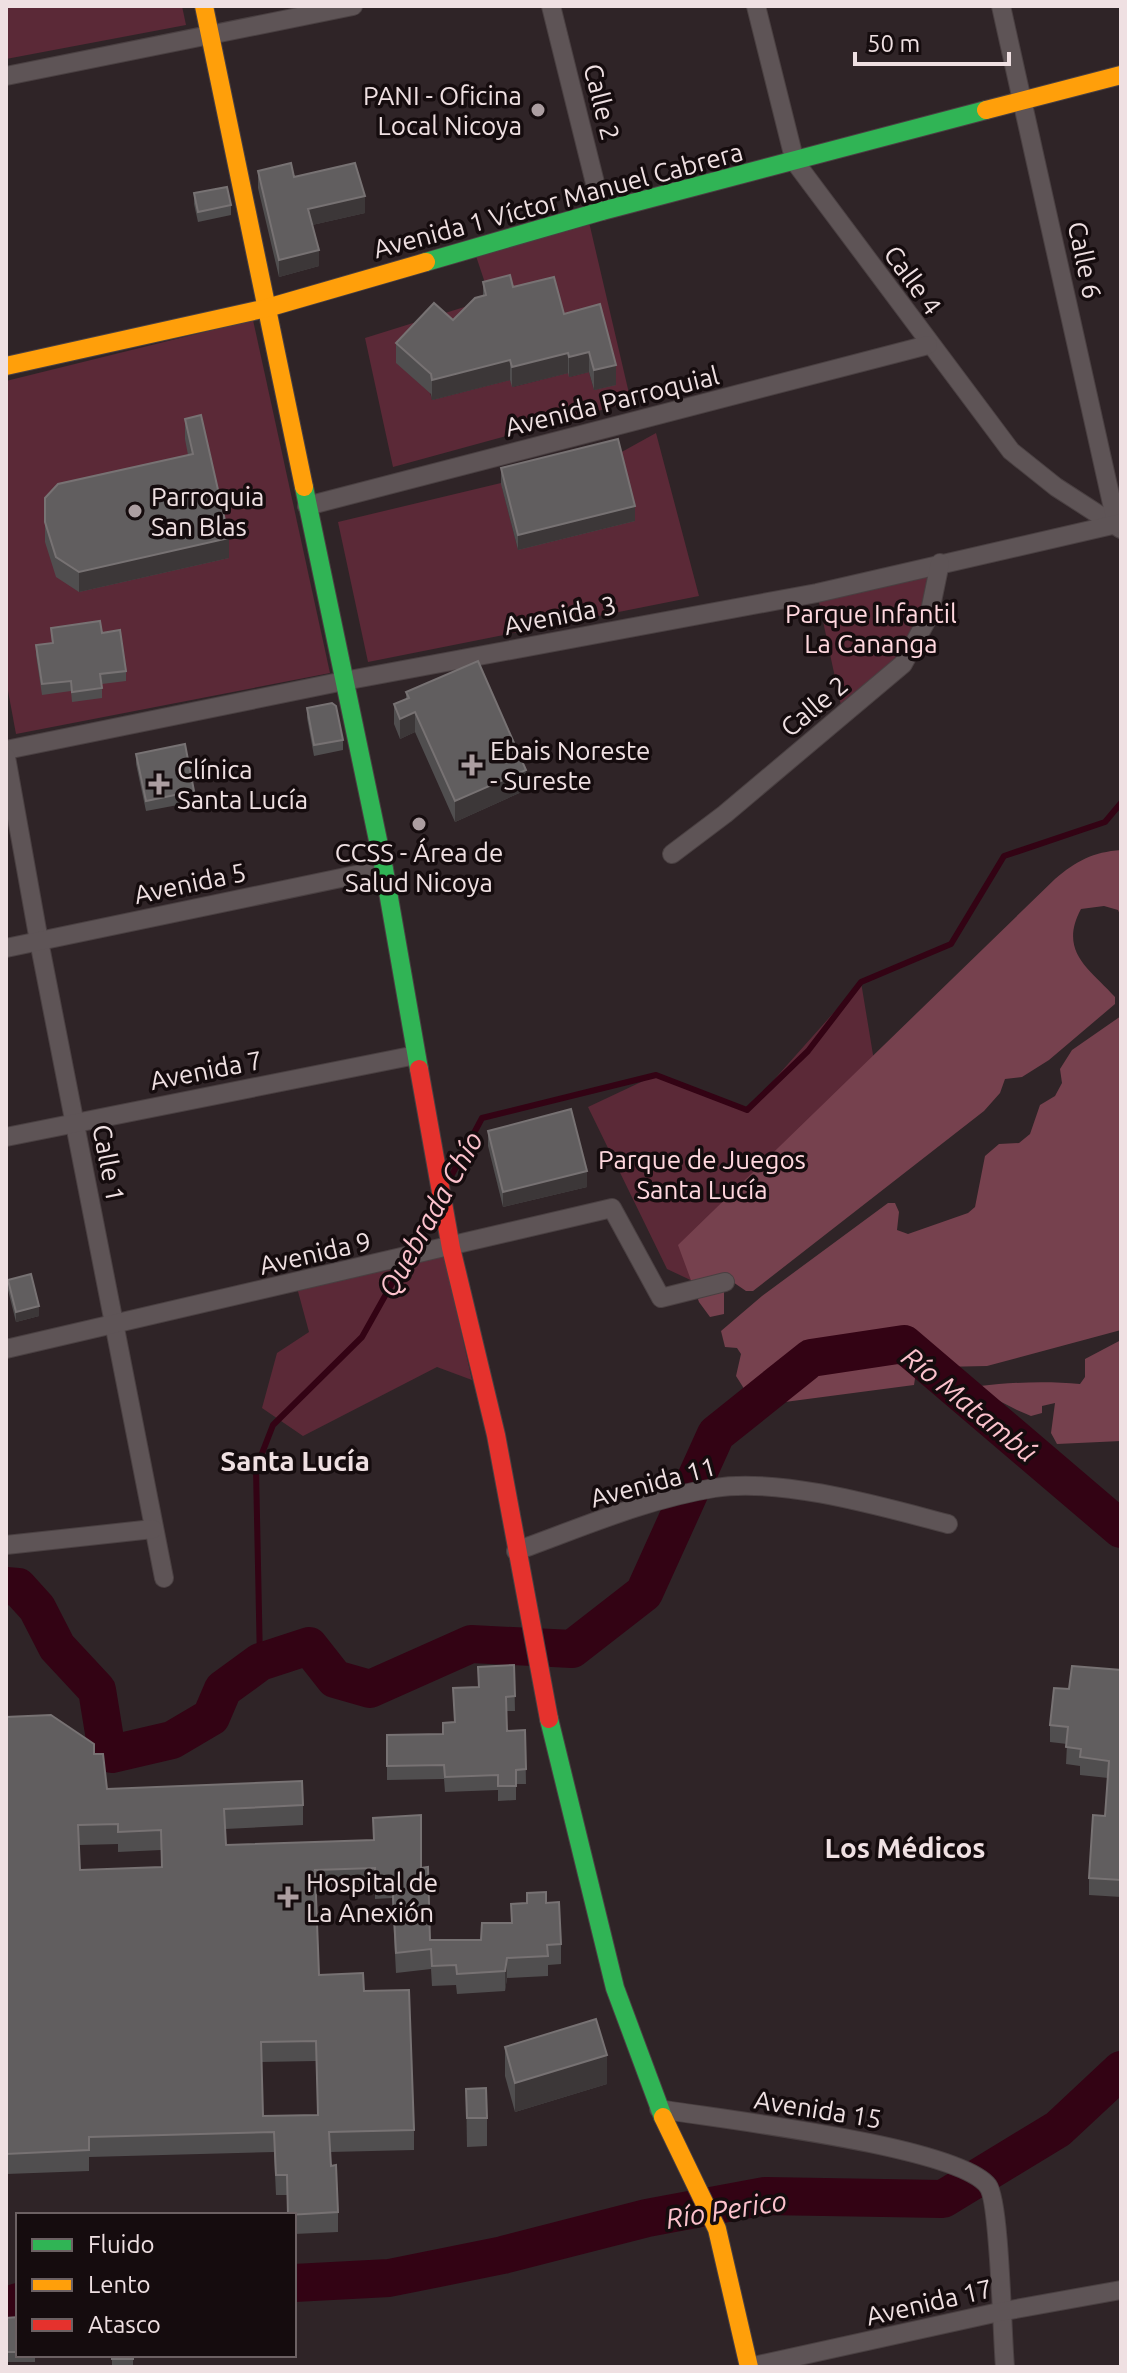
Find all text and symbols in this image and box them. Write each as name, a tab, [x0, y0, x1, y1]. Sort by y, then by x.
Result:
scale bar	[855, 16, 1009, 66]
text: 50 m	[867, 30, 920, 57]
street label: Calle 2	[579, 61, 625, 143]
place label: PANI - Oficina Local Nicoya	[363, 81, 522, 140]
marker: PANI - Oficina Local Nicoya	[529, 101, 547, 119]
street label: Avenida 1 Víctor Manuel Cabrera	[370, 137, 746, 263]
street label: Calle 6	[1063, 219, 1107, 301]
street label: Calle 4	[878, 240, 948, 320]
street label: Avenida Parroquial	[502, 360, 722, 442]
place label: Parroquia San Blas	[151, 482, 264, 541]
marker: Parroquia San Blas	[126, 502, 144, 520]
street label: Avenida 3	[501, 590, 619, 640]
park label: Parque Infantil La Cananga	[785, 599, 957, 658]
street label: Calle 2	[775, 670, 853, 742]
place label: Ebais Noreste - Sureste	[490, 736, 650, 795]
marker: Ebais Noreste - Sureste	[461, 754, 483, 776]
place label: Clínica Santa Lucía	[177, 755, 308, 814]
marker: Clínica Santa Lucía	[148, 773, 170, 795]
marker: CCSS - Área de Salud Nicoya	[410, 815, 428, 833]
place label: CCSS - Área de Salud Nicoya	[335, 837, 503, 897]
street label: Avenida 5	[131, 857, 249, 909]
street label: Avenida 7	[147, 1045, 265, 1095]
street label: Calle 1	[87, 1122, 131, 1204]
water label: Quebrada Chío	[372, 1126, 489, 1302]
park label: Parque de Juegos Santa Lucía	[598, 1145, 806, 1204]
street label: Avenida 9	[256, 1226, 374, 1280]
water label: Río Matambú	[896, 1340, 1044, 1468]
district label: Santa Lucía	[220, 1445, 370, 1476]
street label: Avenida 11	[587, 1451, 719, 1513]
district label: Los Médicos	[825, 1832, 986, 1863]
place label: Hospital de La Anexión	[306, 1868, 438, 1927]
marker: Hospital de La Anexión	[277, 1886, 299, 1908]
street label: Avenida 15	[752, 2085, 884, 2133]
water label: Río Perico	[663, 2184, 789, 2234]
legend	[16, 2213, 296, 2357]
text: Fluido	[88, 2231, 155, 2258]
text: Lento	[88, 2271, 151, 2298]
street label: Avenida 17	[863, 2273, 995, 2331]
text: Atasco	[88, 2311, 161, 2338]

